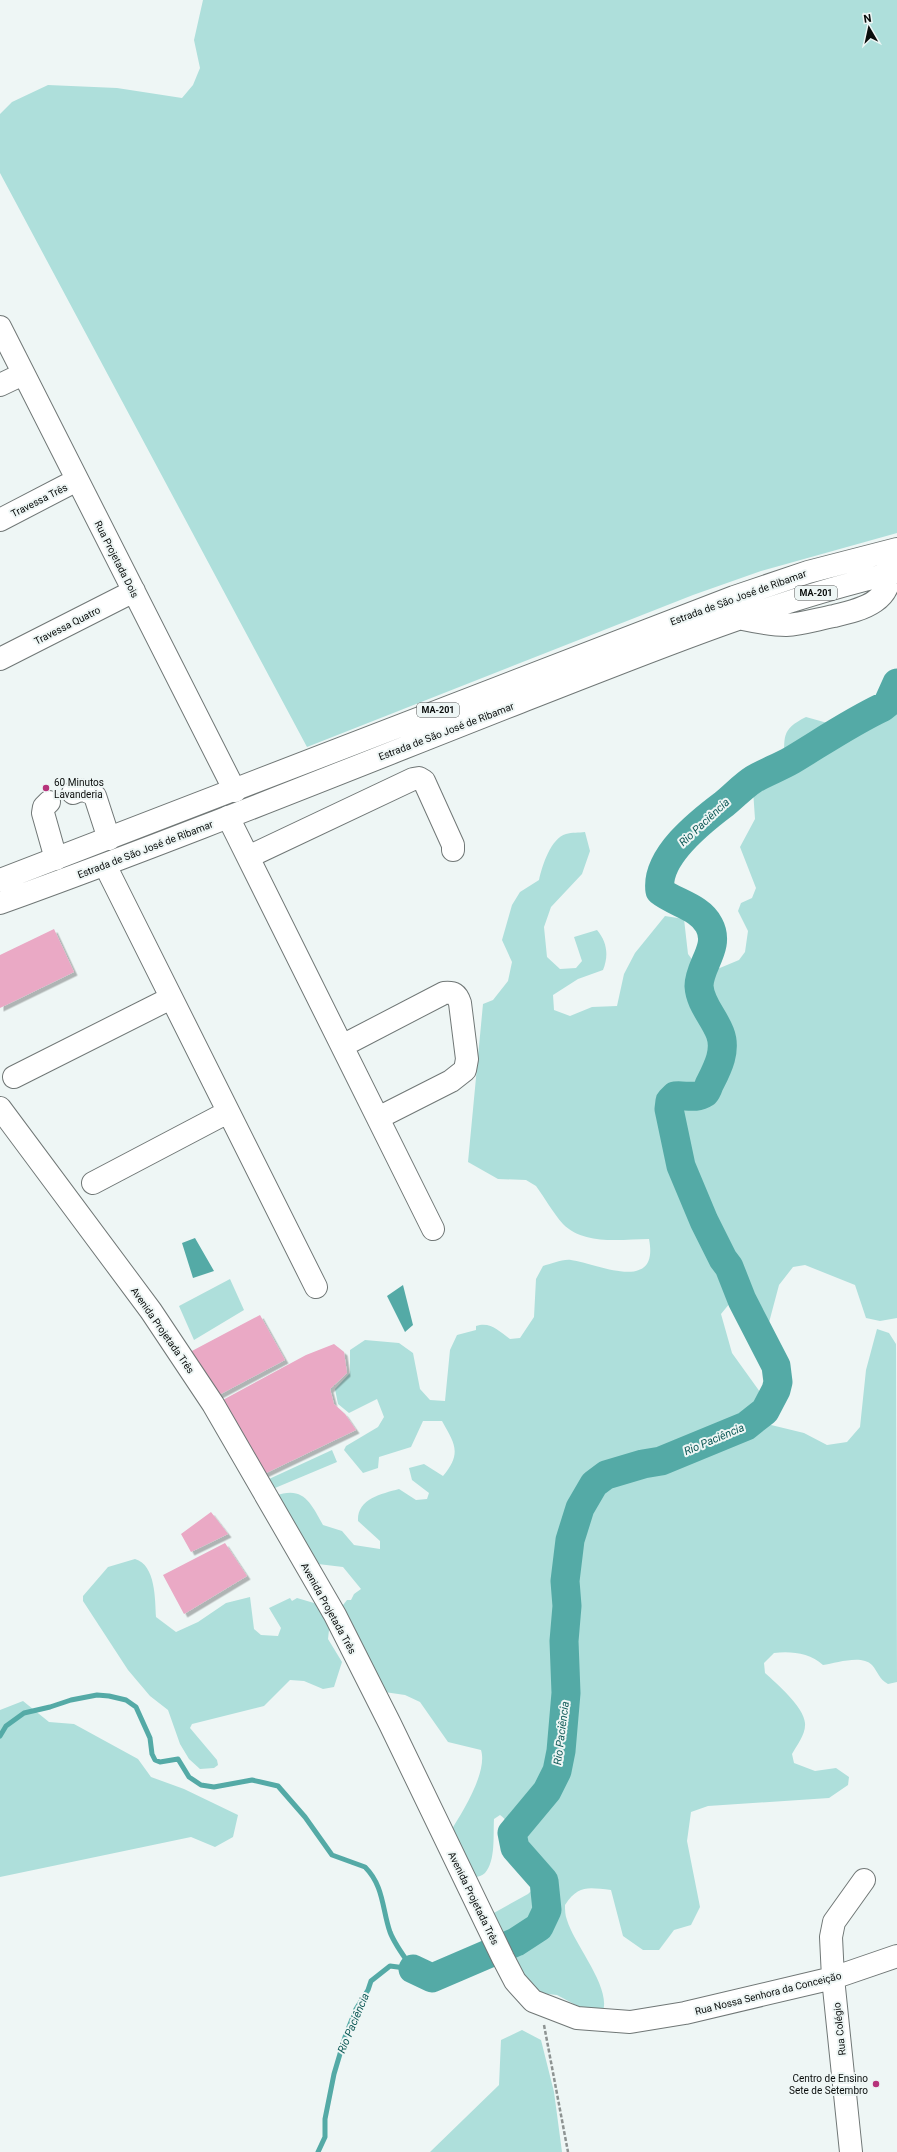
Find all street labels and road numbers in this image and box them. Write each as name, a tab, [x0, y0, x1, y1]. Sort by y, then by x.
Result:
street label: Travessa Três	[9, 482, 69, 519]
street label: Rua Projetada Dois	[92, 519, 141, 599]
street label: Estrada de São José de Ribamar	[669, 567, 808, 627]
road number: MA-201	[795, 586, 837, 600]
street label: Travessa Quatro	[32, 604, 102, 647]
street label: Estrada de São José de Ribamar	[377, 700, 516, 762]
road number: MA-201	[417, 703, 459, 717]
street label: Estrada de São José de Ribamar	[76, 818, 215, 880]
street label: Avenida Projetada Três	[129, 1285, 196, 1375]
street label: Avenida Projetada Três	[299, 1561, 358, 1656]
street label: Avenida Projetada Três	[446, 1850, 501, 1947]
street label: Rua Nossa Senhora da Conceição	[694, 1970, 843, 2017]
street label: Rua Colégio	[831, 2002, 848, 2056]

